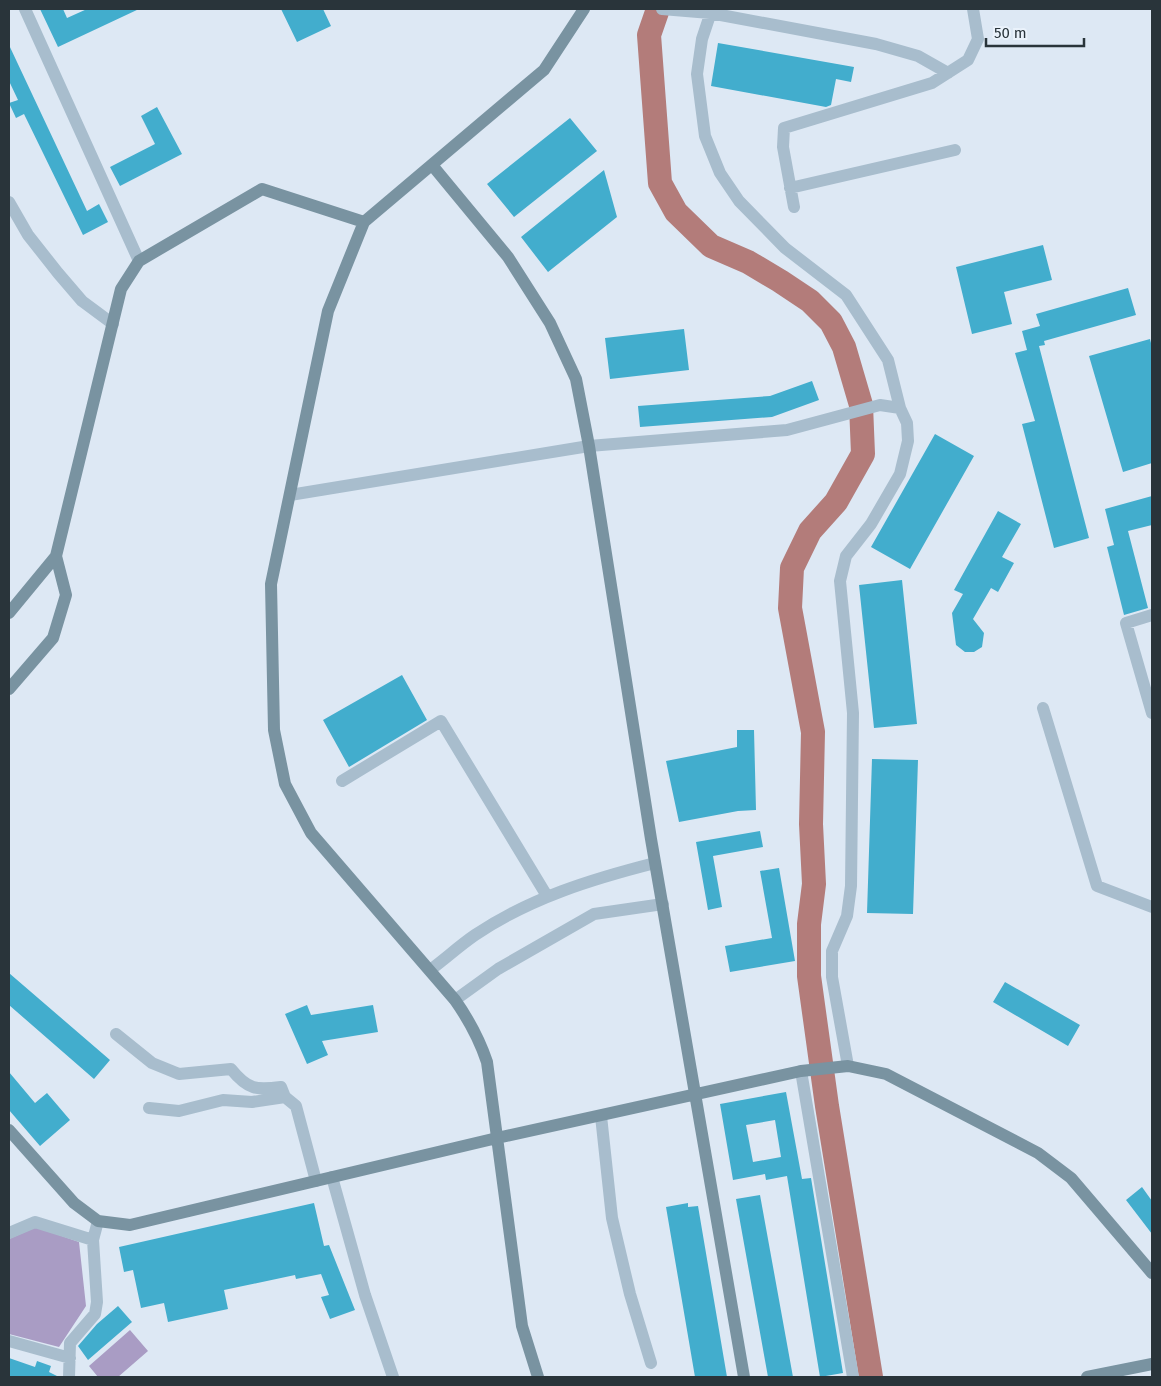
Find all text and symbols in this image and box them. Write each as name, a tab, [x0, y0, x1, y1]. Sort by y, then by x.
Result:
scale bar	[986, 15, 1084, 47]
text: 50 m	[994, 24, 1027, 42]

